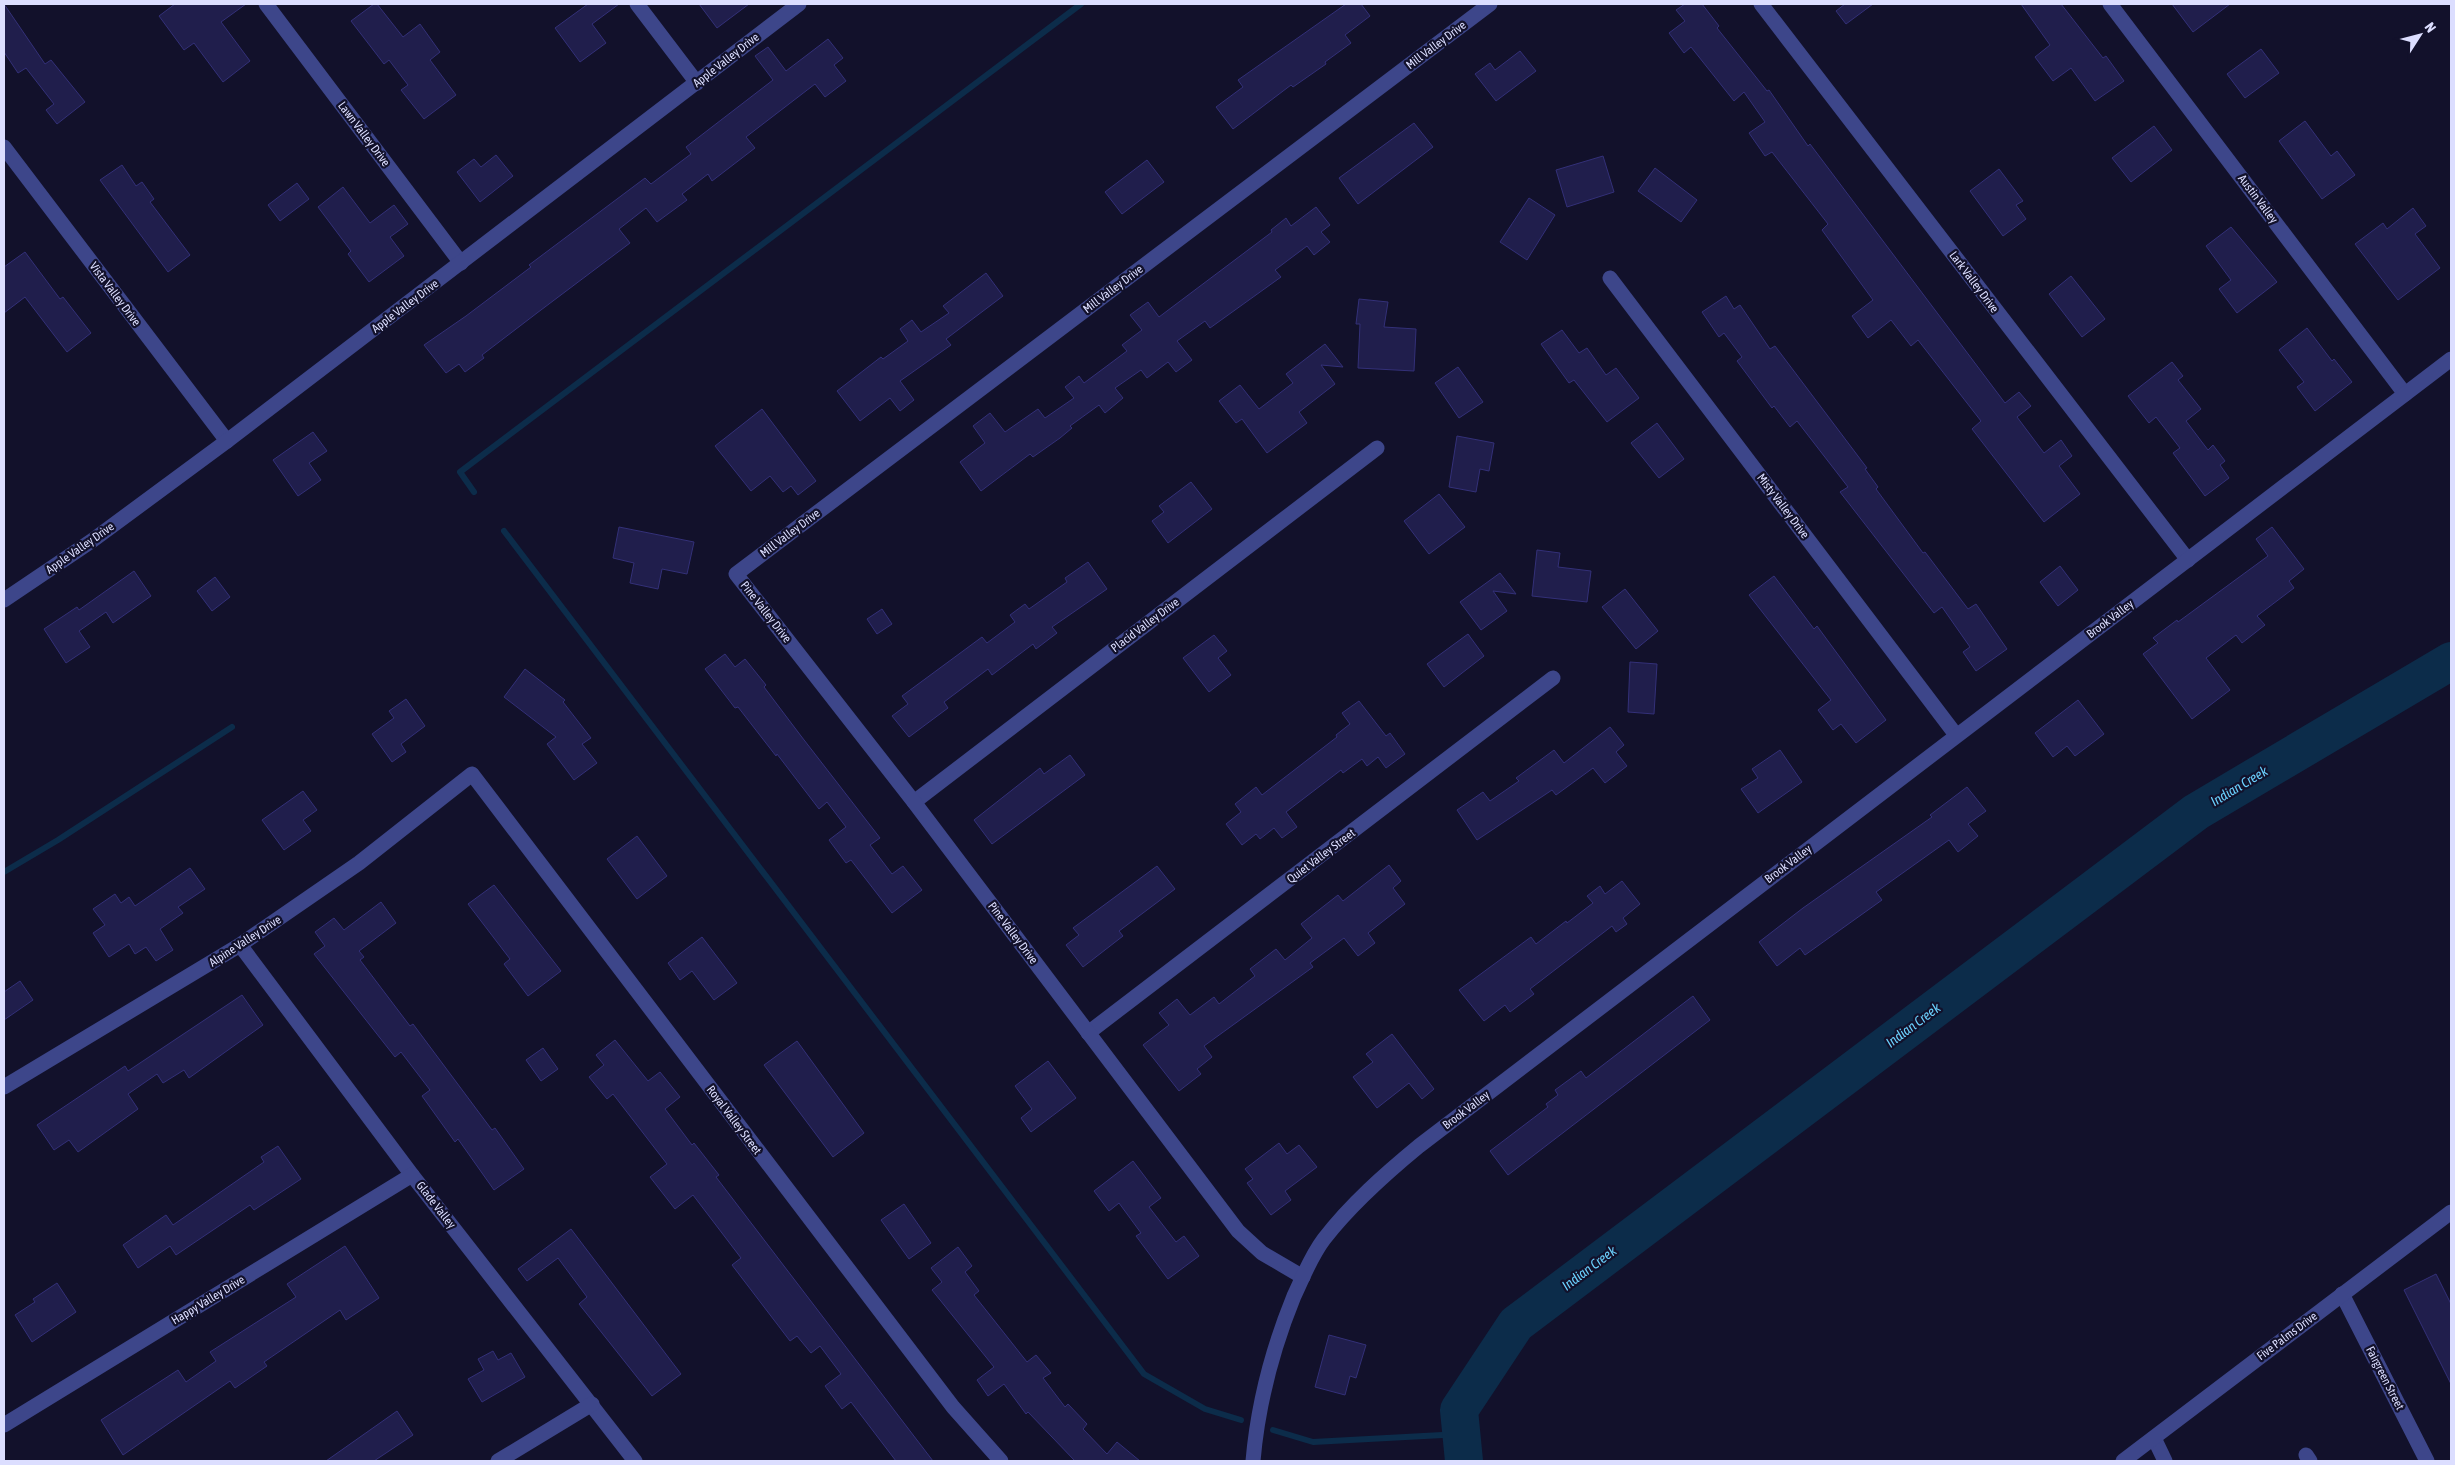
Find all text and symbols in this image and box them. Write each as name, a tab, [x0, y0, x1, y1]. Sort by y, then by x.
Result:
north arrow	[2395, 10, 2445, 60]
street label: Mill Valley Drive	[1403, 18, 1469, 72]
text: N	[2422, 19, 2439, 35]
street label: Apple Valley Drive	[690, 30, 762, 90]
street label: Lawn Valley Drive	[335, 99, 393, 169]
street label: Austin Valley	[2235, 172, 2281, 226]
street label: Lark Valley Drive	[1946, 249, 2002, 315]
street label: Vista Valley Drive	[87, 259, 143, 329]
street label: Mill Valley Drive	[1080, 262, 1146, 316]
street label: Apple Valley Drive	[369, 276, 441, 336]
street label: Misty Valley Drive	[1754, 471, 1812, 541]
street label: Mill Valley Drive	[757, 506, 823, 560]
street label: Apple Valley Drive	[43, 519, 117, 577]
street label: Pine Valley Drive	[738, 579, 794, 645]
street label: Placid Valley Drive	[1108, 595, 1182, 655]
street label: Brook Valley	[2084, 597, 2136, 641]
water label: Indian Creek	[2207, 762, 2271, 809]
street label: Quiet Valley Street	[1284, 826, 1358, 886]
street label: Brook Valley	[1762, 842, 1814, 886]
street label: Pine Valley Drive	[985, 899, 1041, 967]
street label: Alpine Valley Drive	[206, 913, 284, 969]
water label: Indian Creek	[1883, 999, 1944, 1051]
street label: Royal Valley Street	[704, 1083, 765, 1158]
street label: Brook Valley	[1440, 1088, 1492, 1132]
street label: Glade Valley	[413, 1179, 459, 1231]
water label: Indian Creek	[1559, 1242, 1620, 1294]
street label: Happy Valley Drive	[169, 1273, 247, 1327]
street label: Five Palms Drive	[2254, 1309, 2320, 1363]
street label: Fairgreen Street	[2363, 1344, 2407, 1413]

